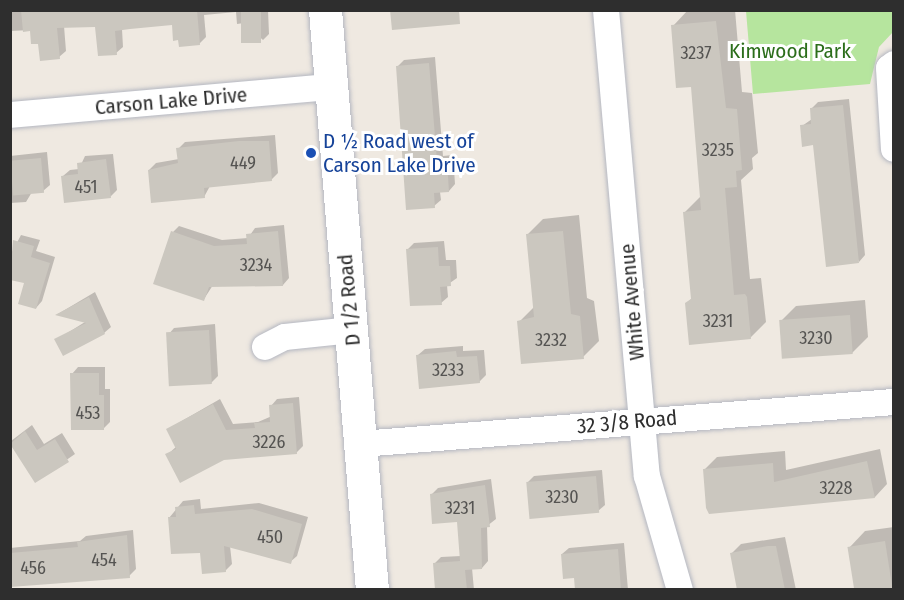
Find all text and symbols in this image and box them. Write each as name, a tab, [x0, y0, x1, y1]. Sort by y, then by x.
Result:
park label: Kimwood Park	[729, 38, 851, 64]
house number: 3237	[680, 42, 712, 64]
street label: Carson Lake Drive	[94, 82, 248, 120]
place label: D ½ Road west of Carson Lake Drive	[323, 128, 476, 178]
house number: 3235	[702, 139, 734, 161]
marker: D ½ Road west of Carson Lake Drive	[304, 146, 318, 160]
house number: 449	[230, 152, 256, 174]
house number: 451	[75, 176, 97, 198]
street label: White Avenue	[614, 243, 650, 361]
street label: D 1/2 Road	[332, 253, 366, 347]
house number: 3234	[240, 254, 272, 276]
house number: 3231	[703, 310, 733, 332]
house number: 3230	[799, 327, 833, 349]
house number: 3232	[535, 329, 567, 351]
house number: 3233	[432, 359, 464, 381]
house number: 453	[76, 402, 100, 424]
street label: 32 3/8 Road	[576, 405, 678, 439]
house number: 3226	[253, 431, 285, 453]
house number: 3228	[820, 477, 852, 499]
house number: 3230	[545, 486, 579, 508]
house number: 3231	[445, 497, 475, 519]
house number: 450	[257, 526, 283, 548]
house number: 454	[91, 549, 117, 571]
house number: 456	[20, 557, 46, 579]

